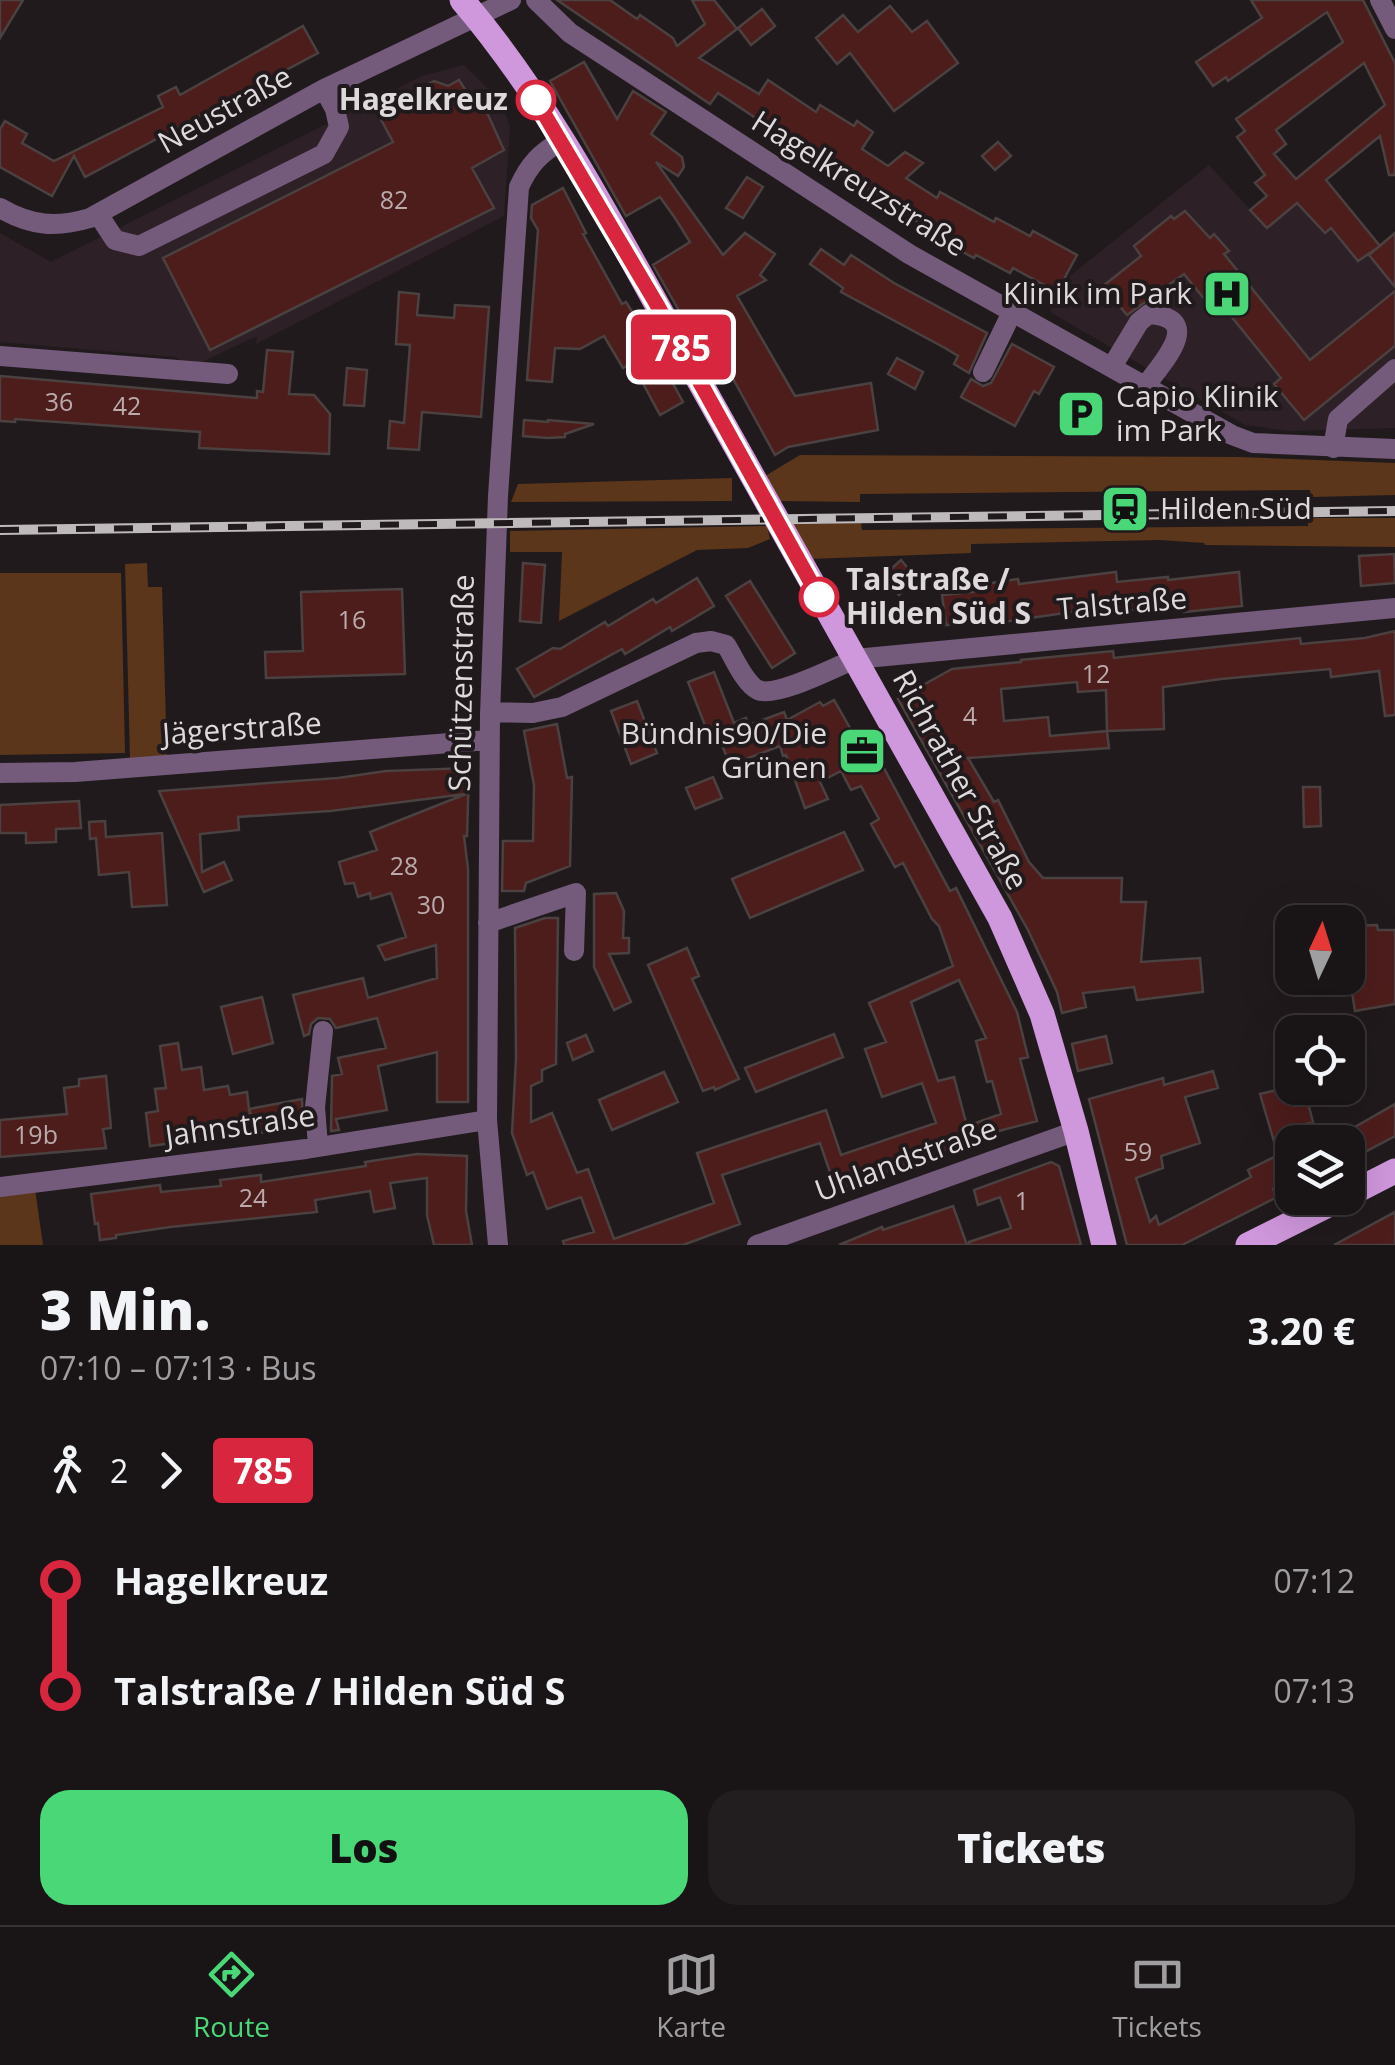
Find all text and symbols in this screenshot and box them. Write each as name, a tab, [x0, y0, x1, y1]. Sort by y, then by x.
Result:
street label: Neustraße	[150, 55, 299, 162]
place label: Hagelkreuz	[339, 78, 508, 119]
marker: Hagelkreuz	[517, 81, 555, 119]
street label: Hagelkreuzstraße	[745, 100, 975, 265]
house number: 82	[380, 182, 408, 216]
hospital icon: Klinik im Park	[1201, 268, 1253, 320]
place label: Klinik im Park	[1003, 272, 1192, 313]
line badge: 785	[624, 314, 738, 380]
text: 785	[651, 324, 711, 371]
place label: Capio Klinik im Park	[1116, 375, 1279, 450]
house number: 36	[45, 384, 73, 418]
house number: 42	[113, 388, 141, 422]
parking icon: Capio Klinik im Park	[1055, 388, 1107, 440]
station icon: Hilden Süd	[1099, 483, 1151, 535]
place label: Hilden Süd	[1160, 487, 1312, 528]
place label: Talstraße / Hilden Süd S	[846, 558, 1031, 633]
street label: Schützenstraße	[438, 574, 483, 792]
street label: Talstraße	[1055, 576, 1189, 629]
marker: Talstraße / Hilden Süd S	[800, 578, 838, 616]
house number: 16	[338, 602, 366, 636]
house number: 12	[1082, 656, 1110, 690]
street label: Richrather Straße	[884, 662, 1039, 897]
house number: 4	[963, 698, 977, 732]
street label: Jägerstraße	[158, 701, 323, 754]
place label: Bündnis90/Die Grünen	[621, 712, 827, 787]
office icon: Bündnis90/Die Grünen	[836, 725, 888, 777]
house number: 28	[390, 848, 418, 882]
house number: 30	[417, 887, 445, 921]
north arrow	[1275, 905, 1365, 995]
map controls	[1275, 905, 1365, 1215]
button: locate	[1275, 1015, 1365, 1105]
street label: Jahnstraße	[159, 1094, 317, 1156]
street label: Uhlandstraße	[809, 1107, 1002, 1210]
house number: 19b	[14, 1117, 58, 1151]
button: layers	[1275, 1125, 1365, 1215]
house number: 59	[1124, 1134, 1152, 1168]
house number: 24	[239, 1180, 267, 1214]
house number: 1	[1015, 1183, 1029, 1217]
text: 3 Min.	[40, 1271, 210, 1346]
text: 3.20 €	[1247, 1304, 1355, 1356]
text: 07:10 – 07:13 · Bus	[40, 1346, 316, 1389]
icon: walk	[40, 1443, 95, 1498]
icon: forward	[143, 1443, 198, 1498]
text: 785	[233, 1447, 293, 1494]
text: 2	[110, 1449, 128, 1492]
text: Hagelkreuz	[114, 1554, 328, 1606]
text: 07:12	[1273, 1559, 1355, 1602]
text: Talstraße / Hilden Süd S	[114, 1664, 565, 1716]
text: 07:13	[1273, 1669, 1355, 1712]
button: Los	[40, 1790, 688, 1905]
button: Tickets	[708, 1790, 1355, 1905]
tab: Route	[193, 1947, 270, 2045]
tab: Karte	[656, 1947, 726, 2045]
tab: Tickets	[1112, 1947, 1202, 2045]

